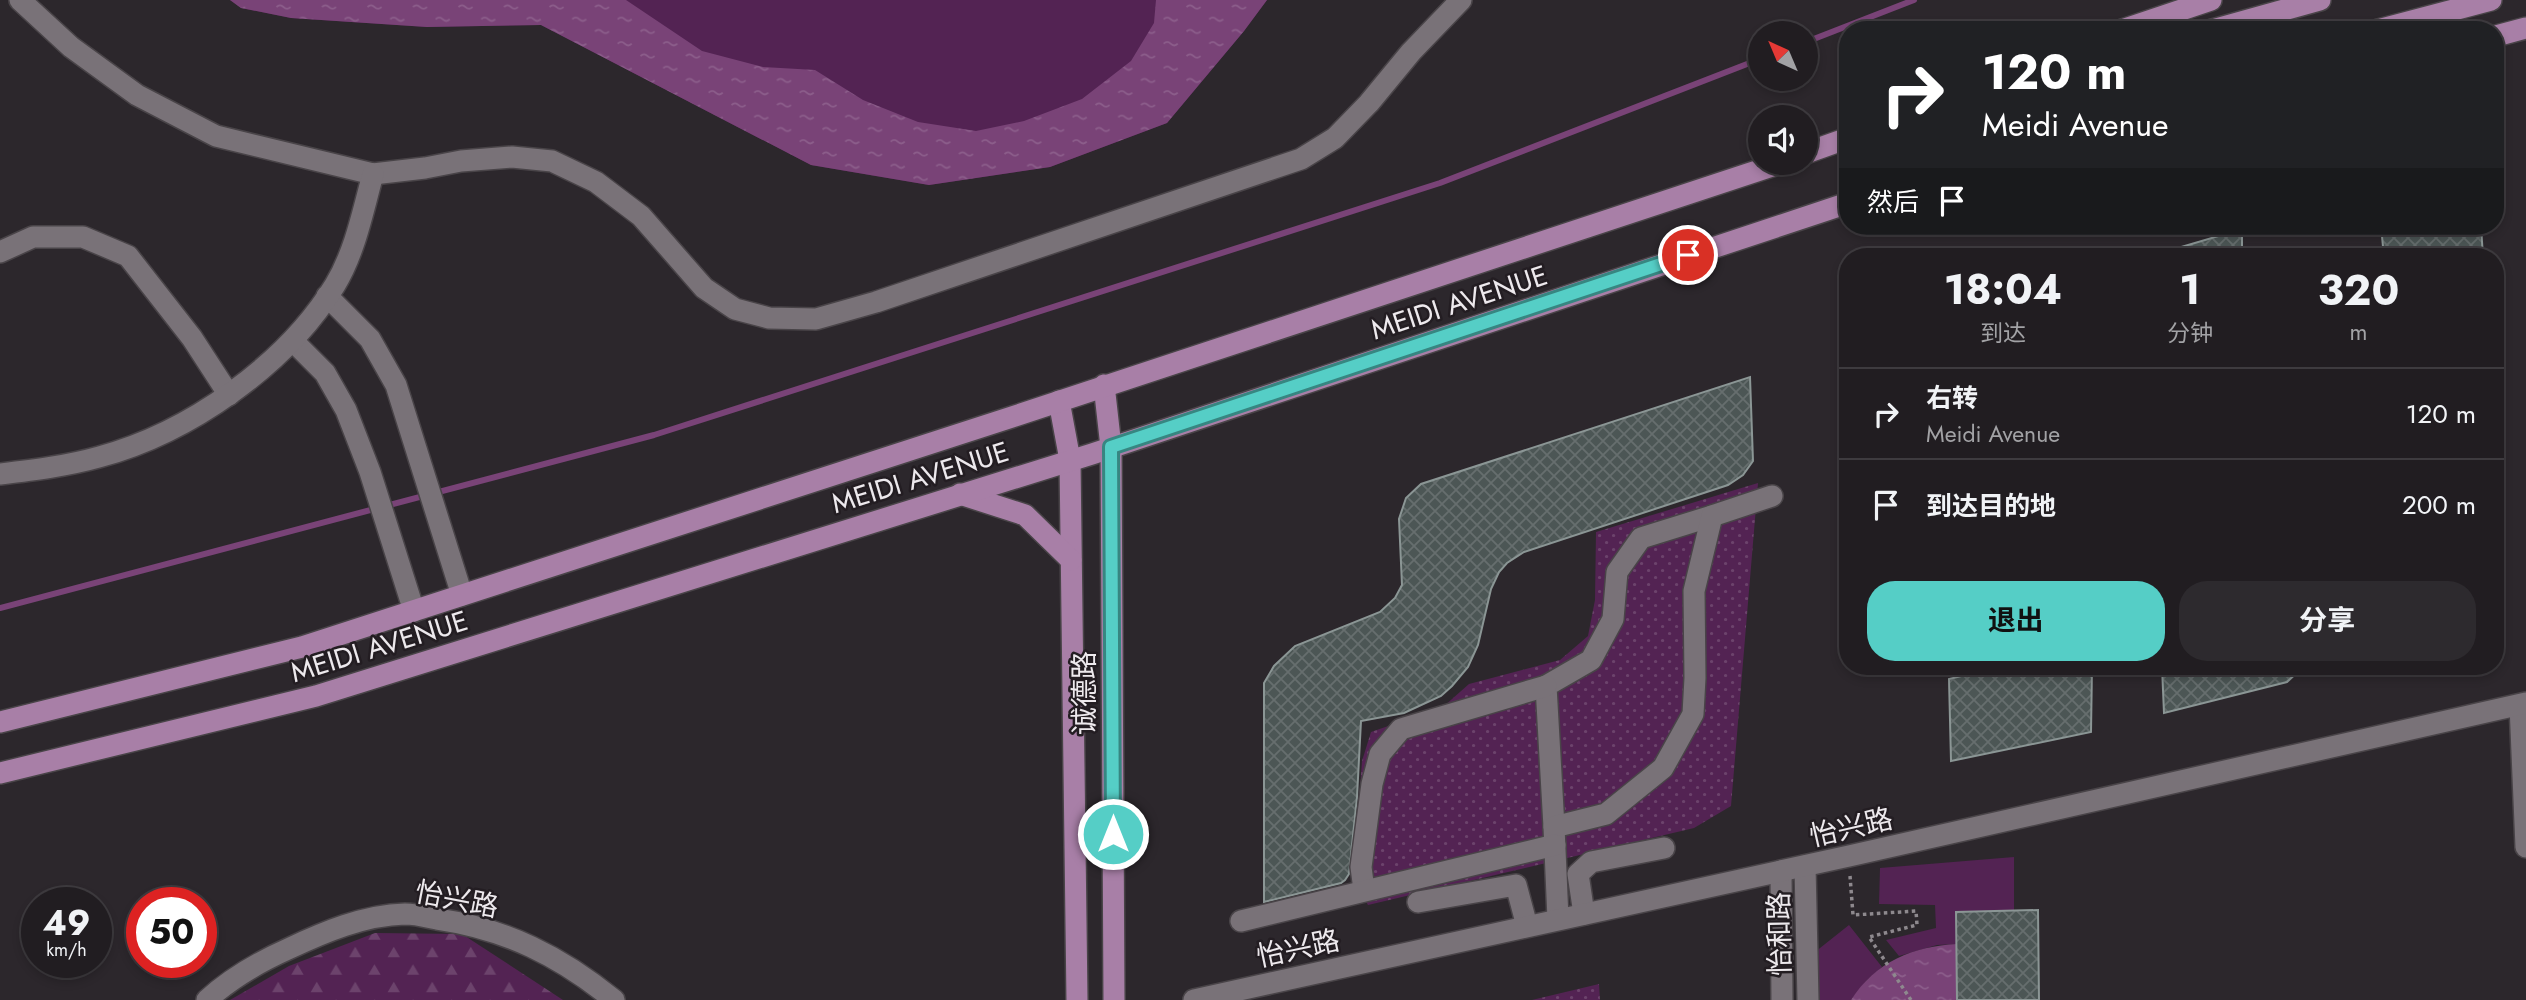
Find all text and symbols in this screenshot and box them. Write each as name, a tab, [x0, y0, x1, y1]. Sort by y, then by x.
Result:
north arrow	[1748, 21, 1818, 91]
map controls	[1748, 21, 1818, 175]
text: 120 m	[1982, 37, 2126, 107]
icon: right	[1867, 49, 1958, 140]
text: Meidi Avenue	[1982, 102, 2169, 148]
button: sound	[1748, 105, 1818, 175]
icon: arrive	[1933, 182, 1971, 220]
text: 然后	[1867, 183, 1919, 221]
pin	[1658, 225, 1718, 285]
icon: arrive	[1669, 236, 1707, 274]
street label: MEIDI AVENUE	[1366, 255, 1553, 350]
text: 18:04	[1944, 259, 2062, 320]
text: 1	[2179, 259, 2201, 320]
text: 320	[2318, 260, 2399, 321]
text: m	[2350, 315, 2367, 349]
text: 到达	[1980, 316, 2026, 350]
text: 分钟	[2167, 316, 2213, 350]
text: 右转	[1926, 379, 1978, 417]
icon: right	[1867, 395, 1905, 433]
text: 120 m	[2406, 395, 2476, 433]
text: Meidi Avenue	[1926, 417, 2060, 451]
street label: MEIDI AVENUE	[826, 431, 1014, 524]
icon: arrive	[1867, 486, 1905, 524]
text: 200 m	[2402, 486, 2476, 524]
text: 到达目的地	[1926, 487, 2056, 525]
button: 退出	[1867, 581, 2165, 661]
button: 分享	[2179, 581, 2476, 661]
street label: MEIDI AVENUE	[285, 600, 473, 693]
street label: 诚德路	[1064, 651, 1105, 735]
position arrow	[1076, 797, 1150, 871]
street label: 怡兴路	[1806, 798, 1897, 857]
street label: 怡兴路	[412, 871, 502, 928]
speed limit sign: 50	[126, 887, 217, 978]
street label: 怡和路	[1758, 892, 1801, 976]
text: 49	[43, 898, 90, 948]
street label: 怡兴路	[1253, 920, 1343, 977]
text: km/h	[46, 937, 87, 963]

